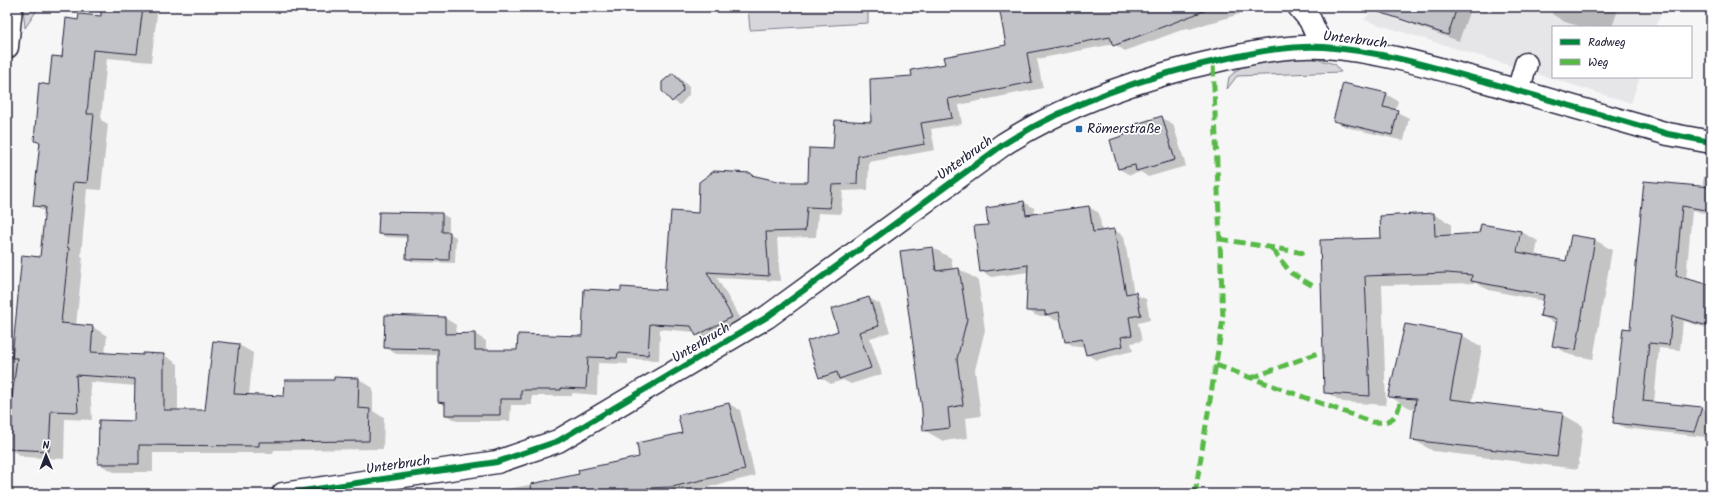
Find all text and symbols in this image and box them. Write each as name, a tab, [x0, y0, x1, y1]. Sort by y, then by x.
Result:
street label: Unterbruch	[1322, 25, 1388, 55]
legend	[1552, 26, 1692, 78]
text: Radweg	[1588, 33, 1626, 52]
text: Weg	[1588, 53, 1609, 72]
place label: Römerstraße	[1087, 118, 1161, 140]
marker: Römerstraße	[1074, 124, 1084, 134]
street label: Unterbruch	[932, 130, 998, 186]
street label: Unterbruch	[668, 317, 734, 369]
north arrow	[26, 435, 66, 475]
text: N	[42, 437, 50, 455]
street label: Unterbruch	[364, 450, 432, 480]

